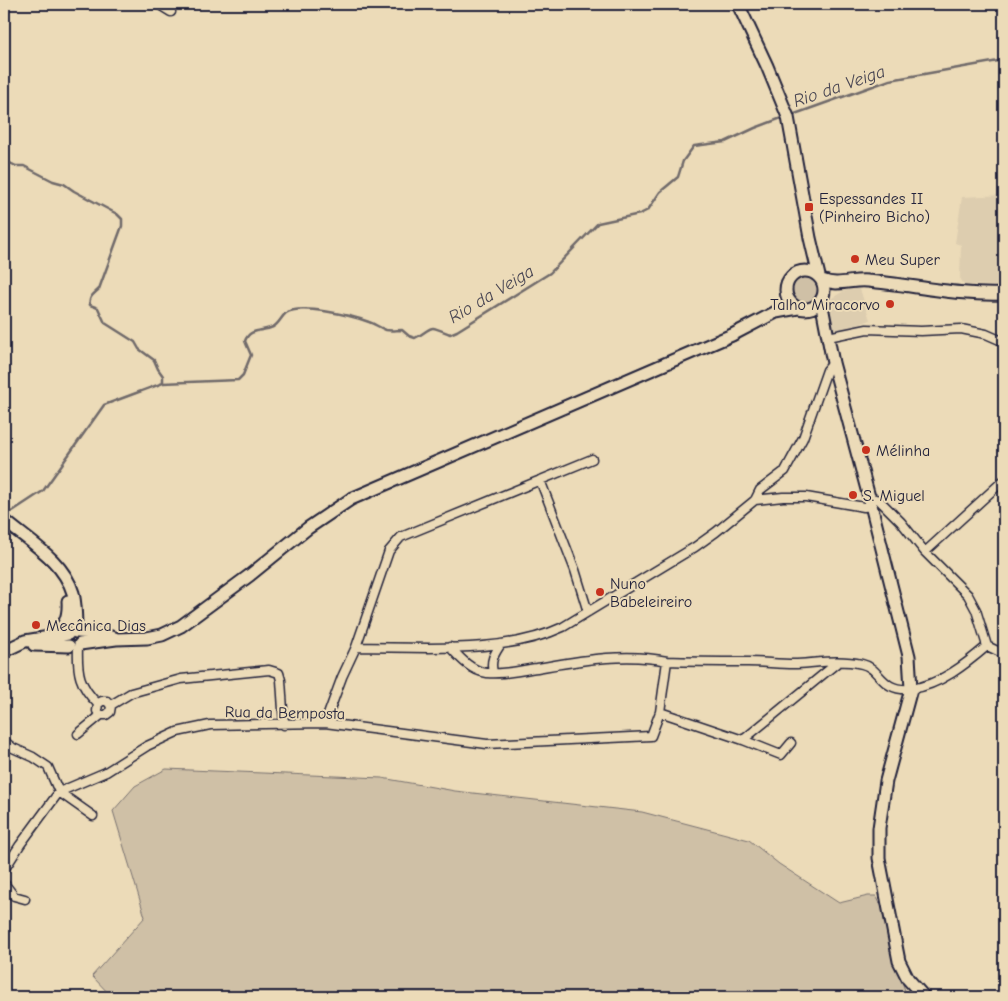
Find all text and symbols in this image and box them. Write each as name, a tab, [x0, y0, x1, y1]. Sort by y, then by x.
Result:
water label: Rio da Veiga	[790, 61, 888, 112]
place label: Espessandes II (Pinheiro Bicho)	[819, 190, 930, 226]
marker: Espessandes II (Pinheiro Bicho)	[803, 201, 815, 213]
place label: Meu Super	[865, 251, 940, 269]
marker: Meu Super	[849, 253, 861, 265]
water label: Rio da Veiga	[445, 261, 538, 328]
place label: Talho Miracorvo	[770, 296, 880, 314]
marker: Talho Miracorvo	[884, 298, 896, 310]
place label: Mélinha	[876, 442, 930, 460]
marker: Mélinha	[860, 444, 872, 456]
place label: S. Miguel	[863, 487, 925, 505]
marker: S. Miguel	[847, 489, 859, 501]
place label: Nuno Babeleireiro	[610, 575, 692, 611]
marker: Nuno Babeleireiro	[594, 586, 606, 598]
place label: Mecânica Dias	[46, 617, 146, 635]
marker: Mecânica Dias	[30, 619, 42, 631]
street label: Rua da Bemposta	[225, 703, 345, 723]

